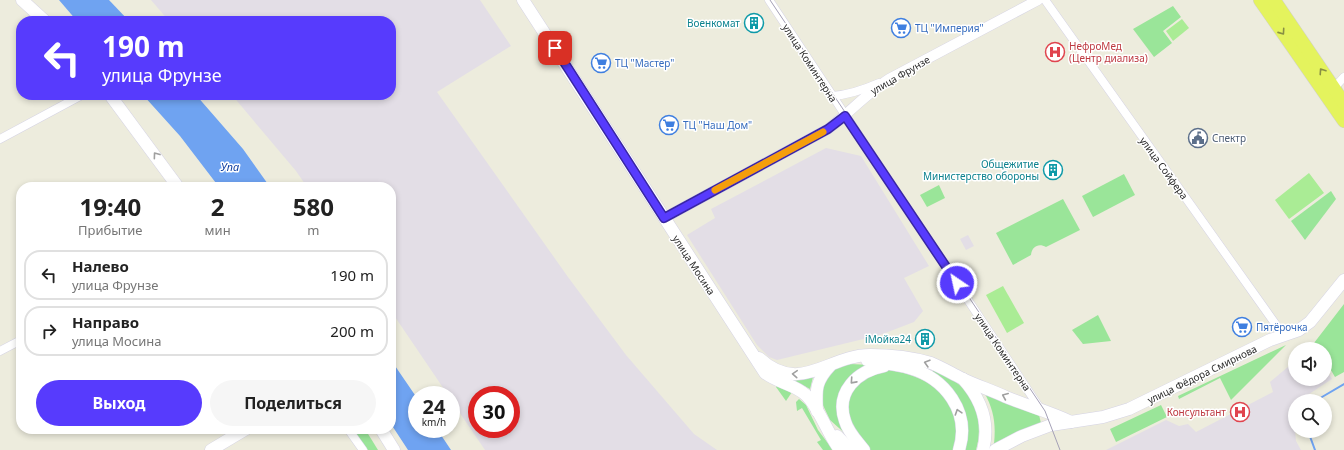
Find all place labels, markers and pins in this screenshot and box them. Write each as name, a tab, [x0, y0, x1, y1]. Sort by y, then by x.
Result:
building icon: Военкомат	[743, 12, 765, 34]
place label: Военкомат	[687, 16, 740, 30]
supermarket icon: ТЦ "Империя"	[890, 17, 912, 39]
place label: ТЦ "Империя"	[915, 21, 984, 35]
pin	[538, 31, 572, 65]
place label: НефроМед (Центр диализа)	[1069, 39, 1148, 65]
hospital icon: НефроМед (Центр диализа)	[1044, 41, 1066, 63]
supermarket icon: ТЦ "Мастер"	[590, 52, 612, 74]
place label: ТЦ "Мастер"	[615, 56, 674, 70]
supermarket icon: ТЦ "Наш Дом"	[658, 114, 680, 136]
place label: ТЦ "Наш Дом"	[683, 118, 752, 132]
public building icon: Спектр	[1187, 127, 1209, 149]
place label: Спектр	[1212, 131, 1246, 145]
place label: Общежитие Министерство обороны	[923, 157, 1039, 183]
building icon: Общежитие Министерство обороны	[1042, 159, 1064, 181]
supermarket icon: Пятёрочка	[1231, 316, 1253, 338]
place label: Пятёрочка	[1256, 320, 1308, 334]
building icon: iМойка24	[914, 328, 936, 350]
place label: iМойка24	[865, 332, 911, 346]
hospital icon: Консультант	[1229, 401, 1251, 423]
place label: Консультант	[1167, 405, 1226, 419]

